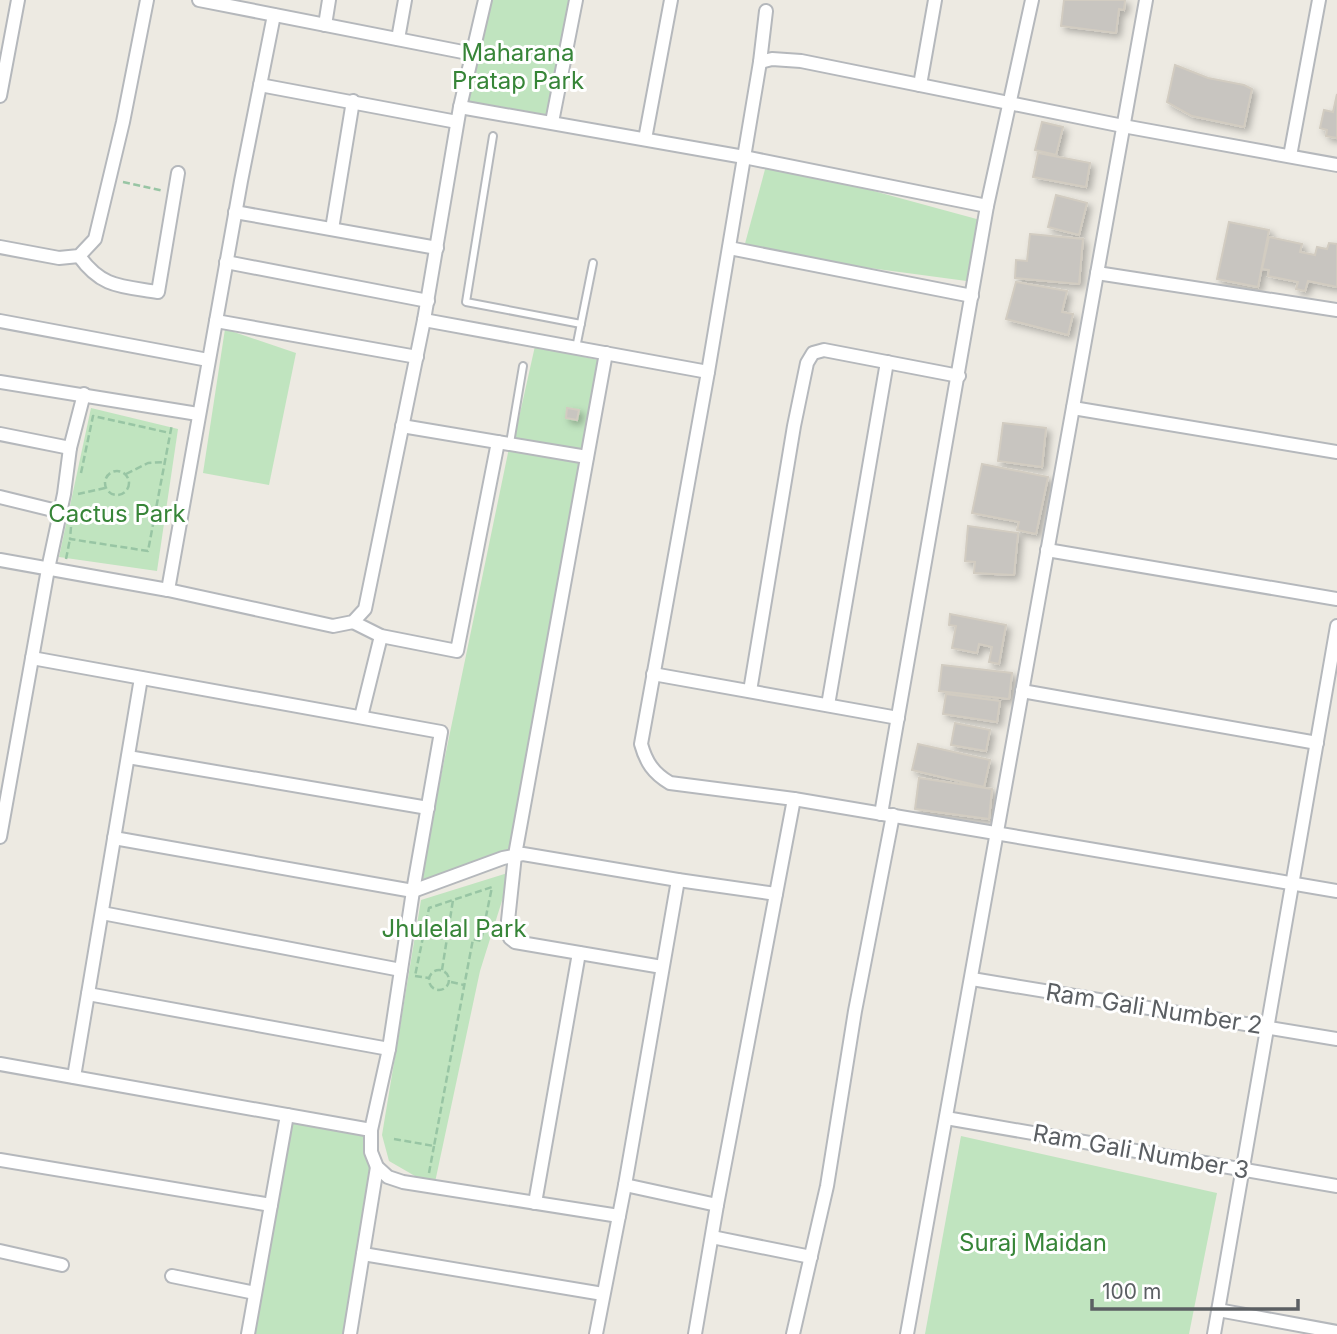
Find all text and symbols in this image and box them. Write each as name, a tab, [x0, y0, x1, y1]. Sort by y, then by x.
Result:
park label: Maharana Pratap Park	[452, 38, 584, 95]
park label: Cactus Park	[48, 499, 186, 528]
park label: Jhulelal Park	[381, 914, 527, 943]
street label: Ram Gali Number 2	[1044, 977, 1264, 1040]
street label: Ram Gali Number 3	[1031, 1118, 1251, 1185]
park label: Suraj Maidan	[959, 1228, 1107, 1257]
scale bar	[1092, 1268, 1298, 1312]
text: 100 m	[1102, 1279, 1161, 1304]

